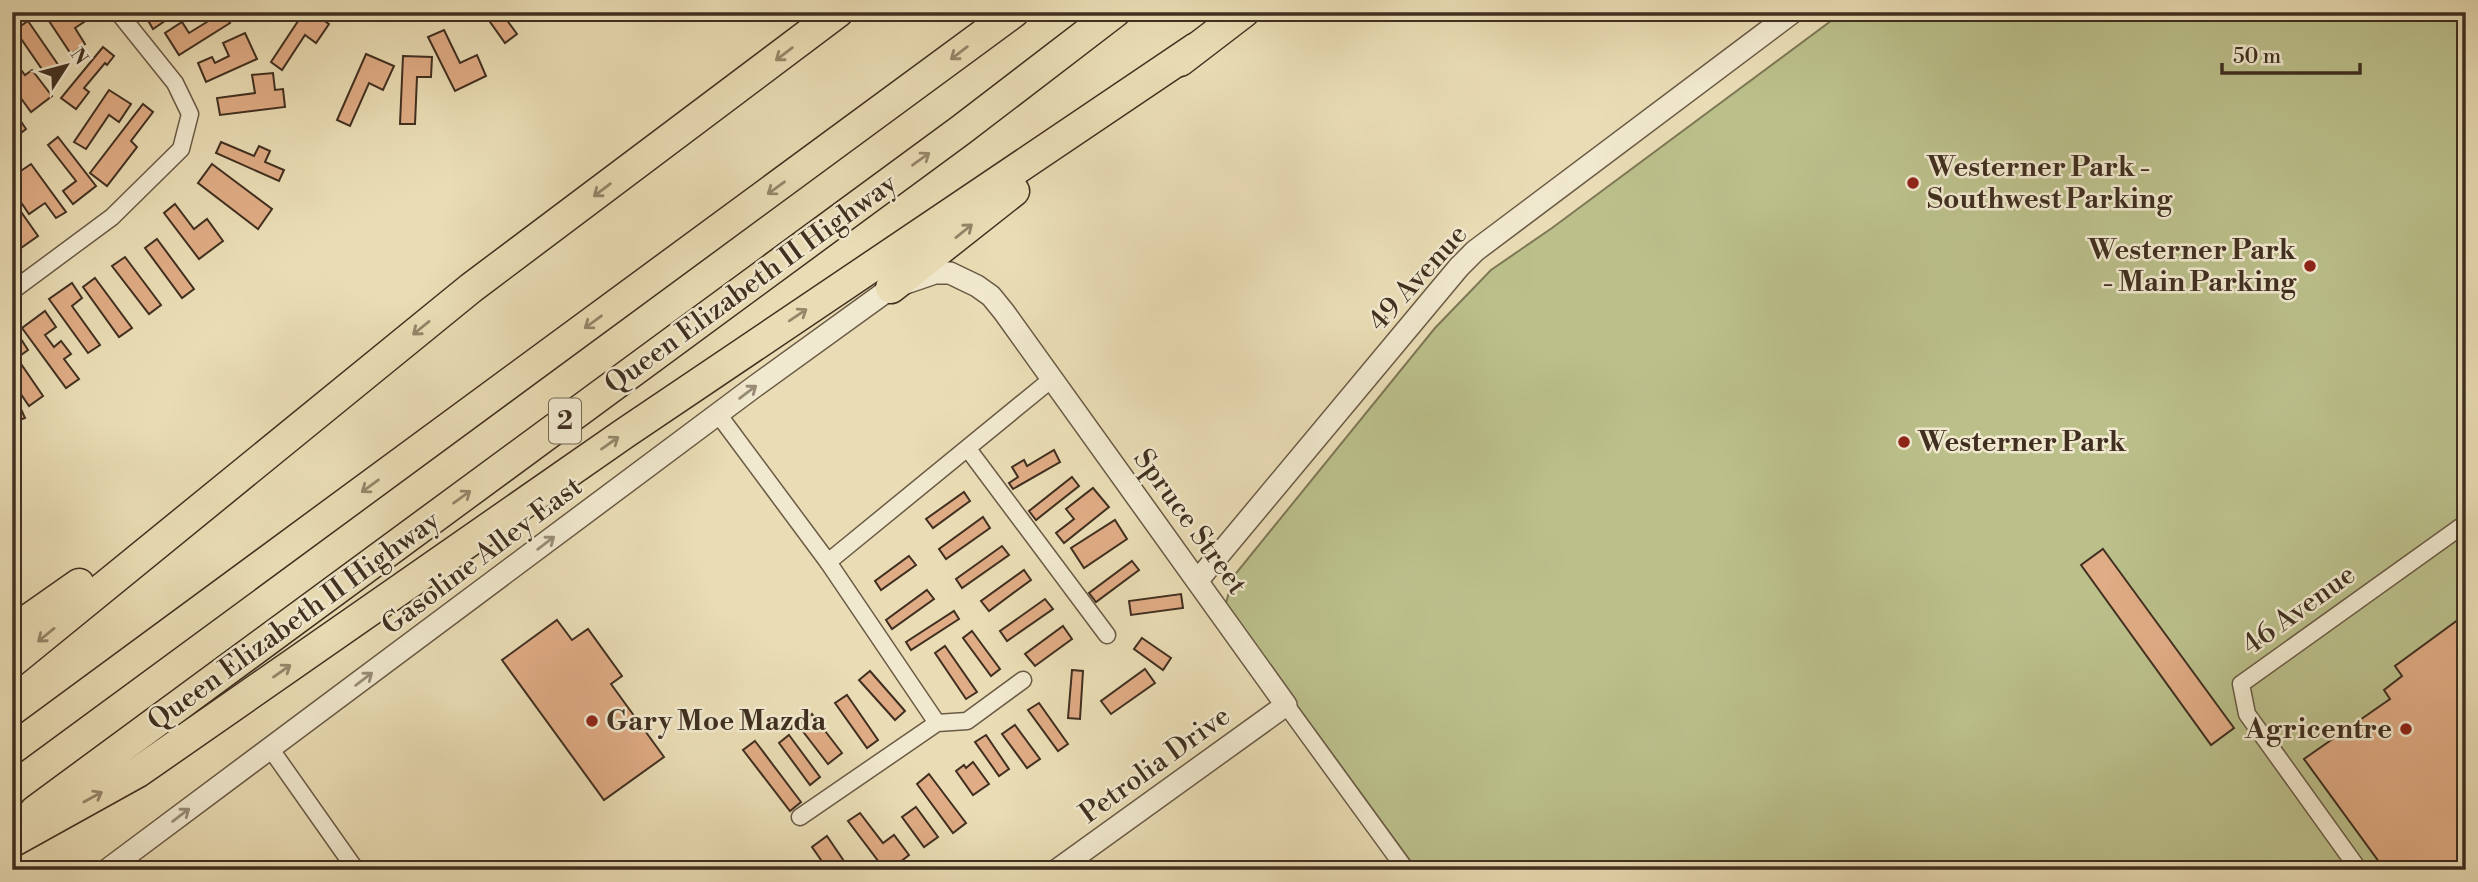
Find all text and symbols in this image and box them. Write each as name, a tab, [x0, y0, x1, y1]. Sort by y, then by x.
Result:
north arrow	[32, 32, 102, 102]
scale bar	[2222, 32, 2361, 76]
text: N	[65, 43, 93, 70]
text: 50 m	[2233, 44, 2281, 70]
one-way arrow	[950, 46, 969, 60]
one-way arrow	[775, 47, 794, 61]
place label: Westerner Park - Southwest Parking	[1926, 150, 2173, 217]
one-way arrow	[911, 152, 930, 166]
street label: Queen Elizabeth II Highway	[598, 166, 904, 402]
marker: Westerner Park - Southwest Parking	[1905, 175, 1921, 191]
one-way arrow	[767, 180, 786, 195]
one-way arrow	[593, 183, 612, 197]
street label: 49 Avenue	[1361, 217, 1475, 339]
one-way arrow	[954, 223, 973, 238]
place label: Westerner Park - Main Parking	[2087, 233, 2297, 300]
marker: Westerner Park - Main Parking	[2302, 258, 2318, 274]
one-way arrow	[788, 308, 807, 323]
one-way arrow	[584, 315, 602, 330]
one-way arrow	[413, 320, 431, 336]
one-way arrow	[738, 385, 757, 399]
road number: 2	[549, 398, 581, 444]
place label: Westerner Park	[1917, 425, 2127, 460]
marker: Westerner Park	[1896, 434, 1912, 450]
one-way arrow	[600, 436, 619, 450]
street label: Spruce Street	[1126, 442, 1255, 602]
street label: Gasoline Alley East	[375, 469, 589, 643]
one-way arrow	[361, 479, 380, 493]
one-way arrow	[452, 490, 471, 504]
street label: Queen Elizabeth II Highway	[141, 503, 447, 739]
one-way arrow	[536, 535, 555, 550]
street label: 46 Avenue	[2235, 557, 2363, 663]
one-way arrow	[37, 627, 55, 642]
one-way arrow	[272, 664, 292, 678]
one-way arrow	[354, 671, 372, 686]
street label: Petrolia Drive	[1073, 699, 1237, 831]
place label: Gary Moe Mazda	[606, 704, 827, 739]
place label: Agricentre	[2244, 712, 2392, 747]
marker: Gary Moe Mazda	[584, 713, 600, 729]
marker: Agricentre	[2398, 721, 2414, 737]
one-way arrow	[82, 790, 103, 803]
one-way arrow	[171, 807, 190, 822]

